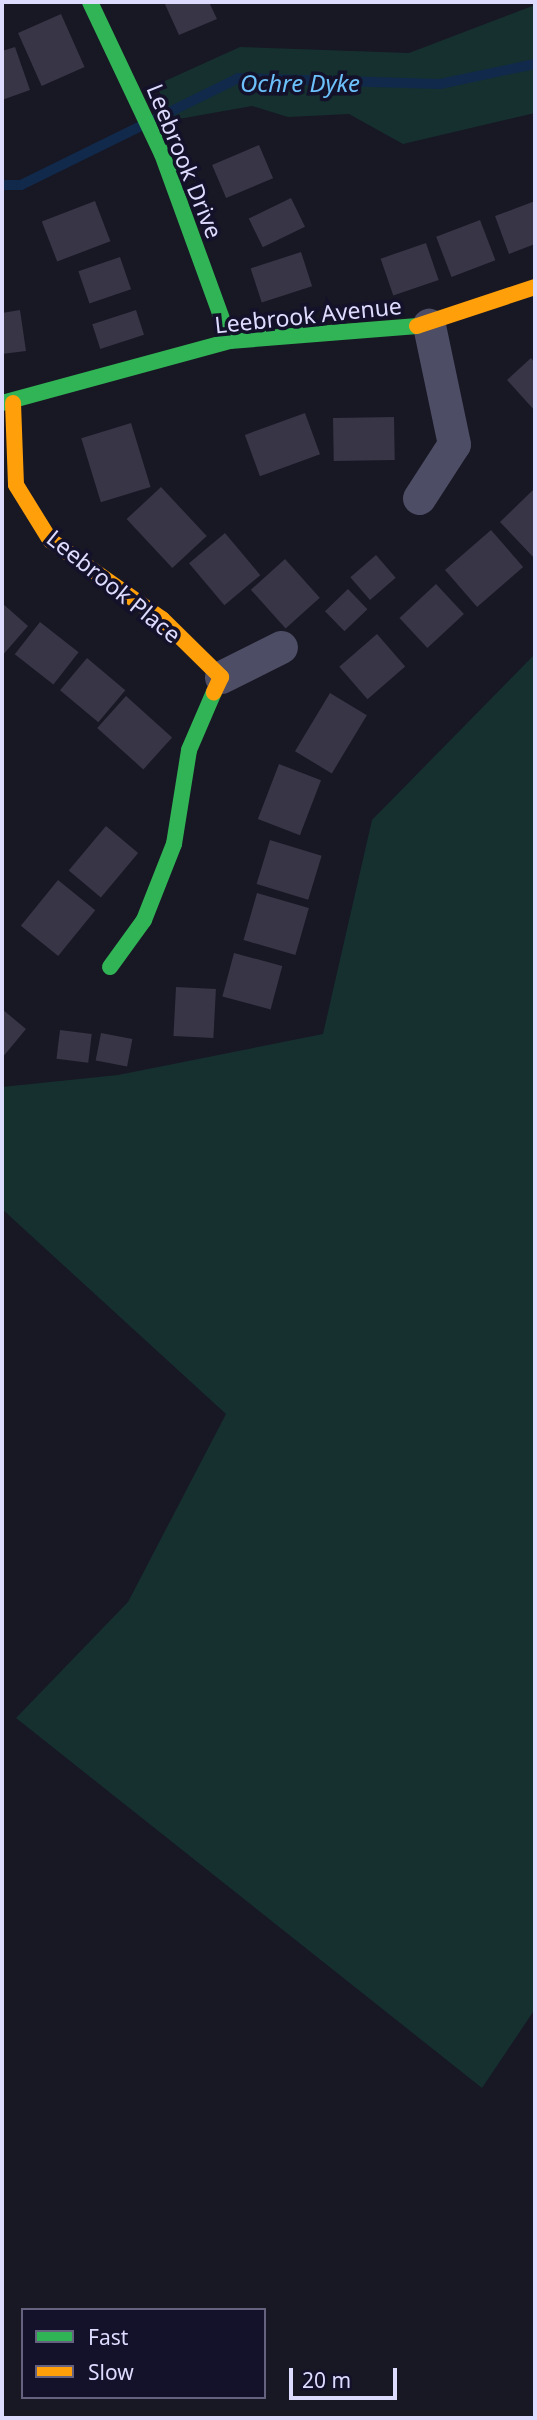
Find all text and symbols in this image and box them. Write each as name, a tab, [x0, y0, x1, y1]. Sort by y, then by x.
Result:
water label: Ochre Dyke	[240, 69, 360, 97]
street label: Leebrook Drive	[141, 80, 229, 242]
street label: Leebrook Avenue	[213, 291, 403, 339]
street label: Leebrook Place	[42, 524, 186, 648]
legend	[21, 2308, 266, 2399]
text: Fast	[88, 2323, 128, 2351]
scale bar	[292, 2354, 400, 2398]
text: Slow	[88, 2358, 134, 2386]
text: 20 m	[302, 2366, 351, 2394]

